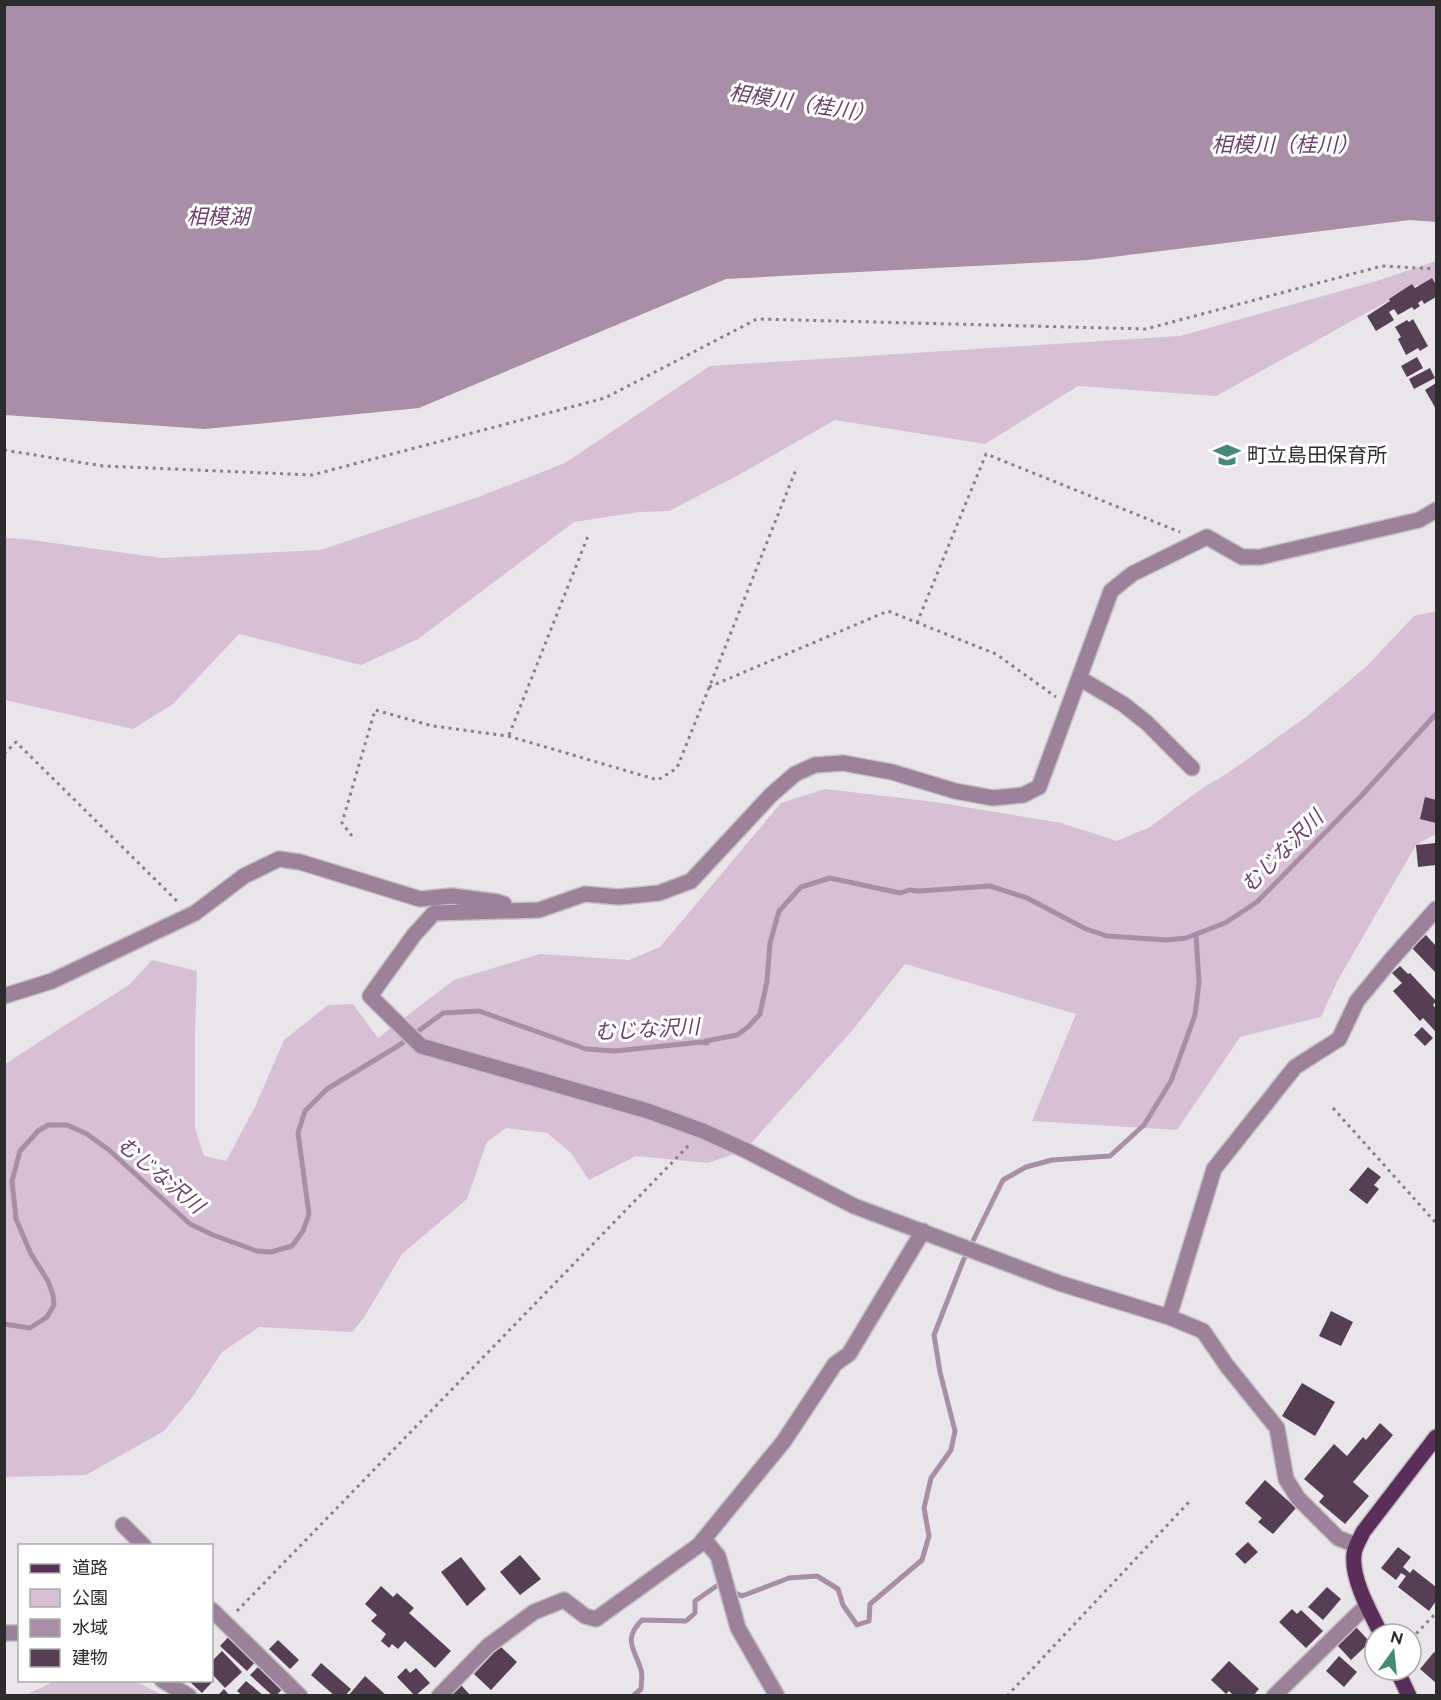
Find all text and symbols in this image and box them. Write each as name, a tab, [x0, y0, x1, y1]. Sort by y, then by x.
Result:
water label: 相模川（桂川）	[727, 79, 877, 127]
water label: 相模川（桂川）	[1212, 132, 1359, 157]
water label: 相模湖	[187, 204, 252, 229]
school or university icon: 町立島田保育所	[1212, 440, 1242, 470]
place label: 町立島田保育所	[1247, 443, 1387, 467]
water label: むじな沢川	[1236, 804, 1329, 897]
water label: むじな沢川	[594, 1014, 702, 1044]
water label: むじな沢川	[113, 1132, 211, 1220]
legend	[18, 1544, 213, 1682]
text: 道路	[72, 1557, 108, 1578]
text: 公園	[72, 1587, 108, 1608]
text: 水域	[72, 1617, 108, 1638]
north arrow	[1363, 1622, 1423, 1682]
text: N	[1388, 1627, 1405, 1649]
text: 建物	[72, 1647, 108, 1668]

